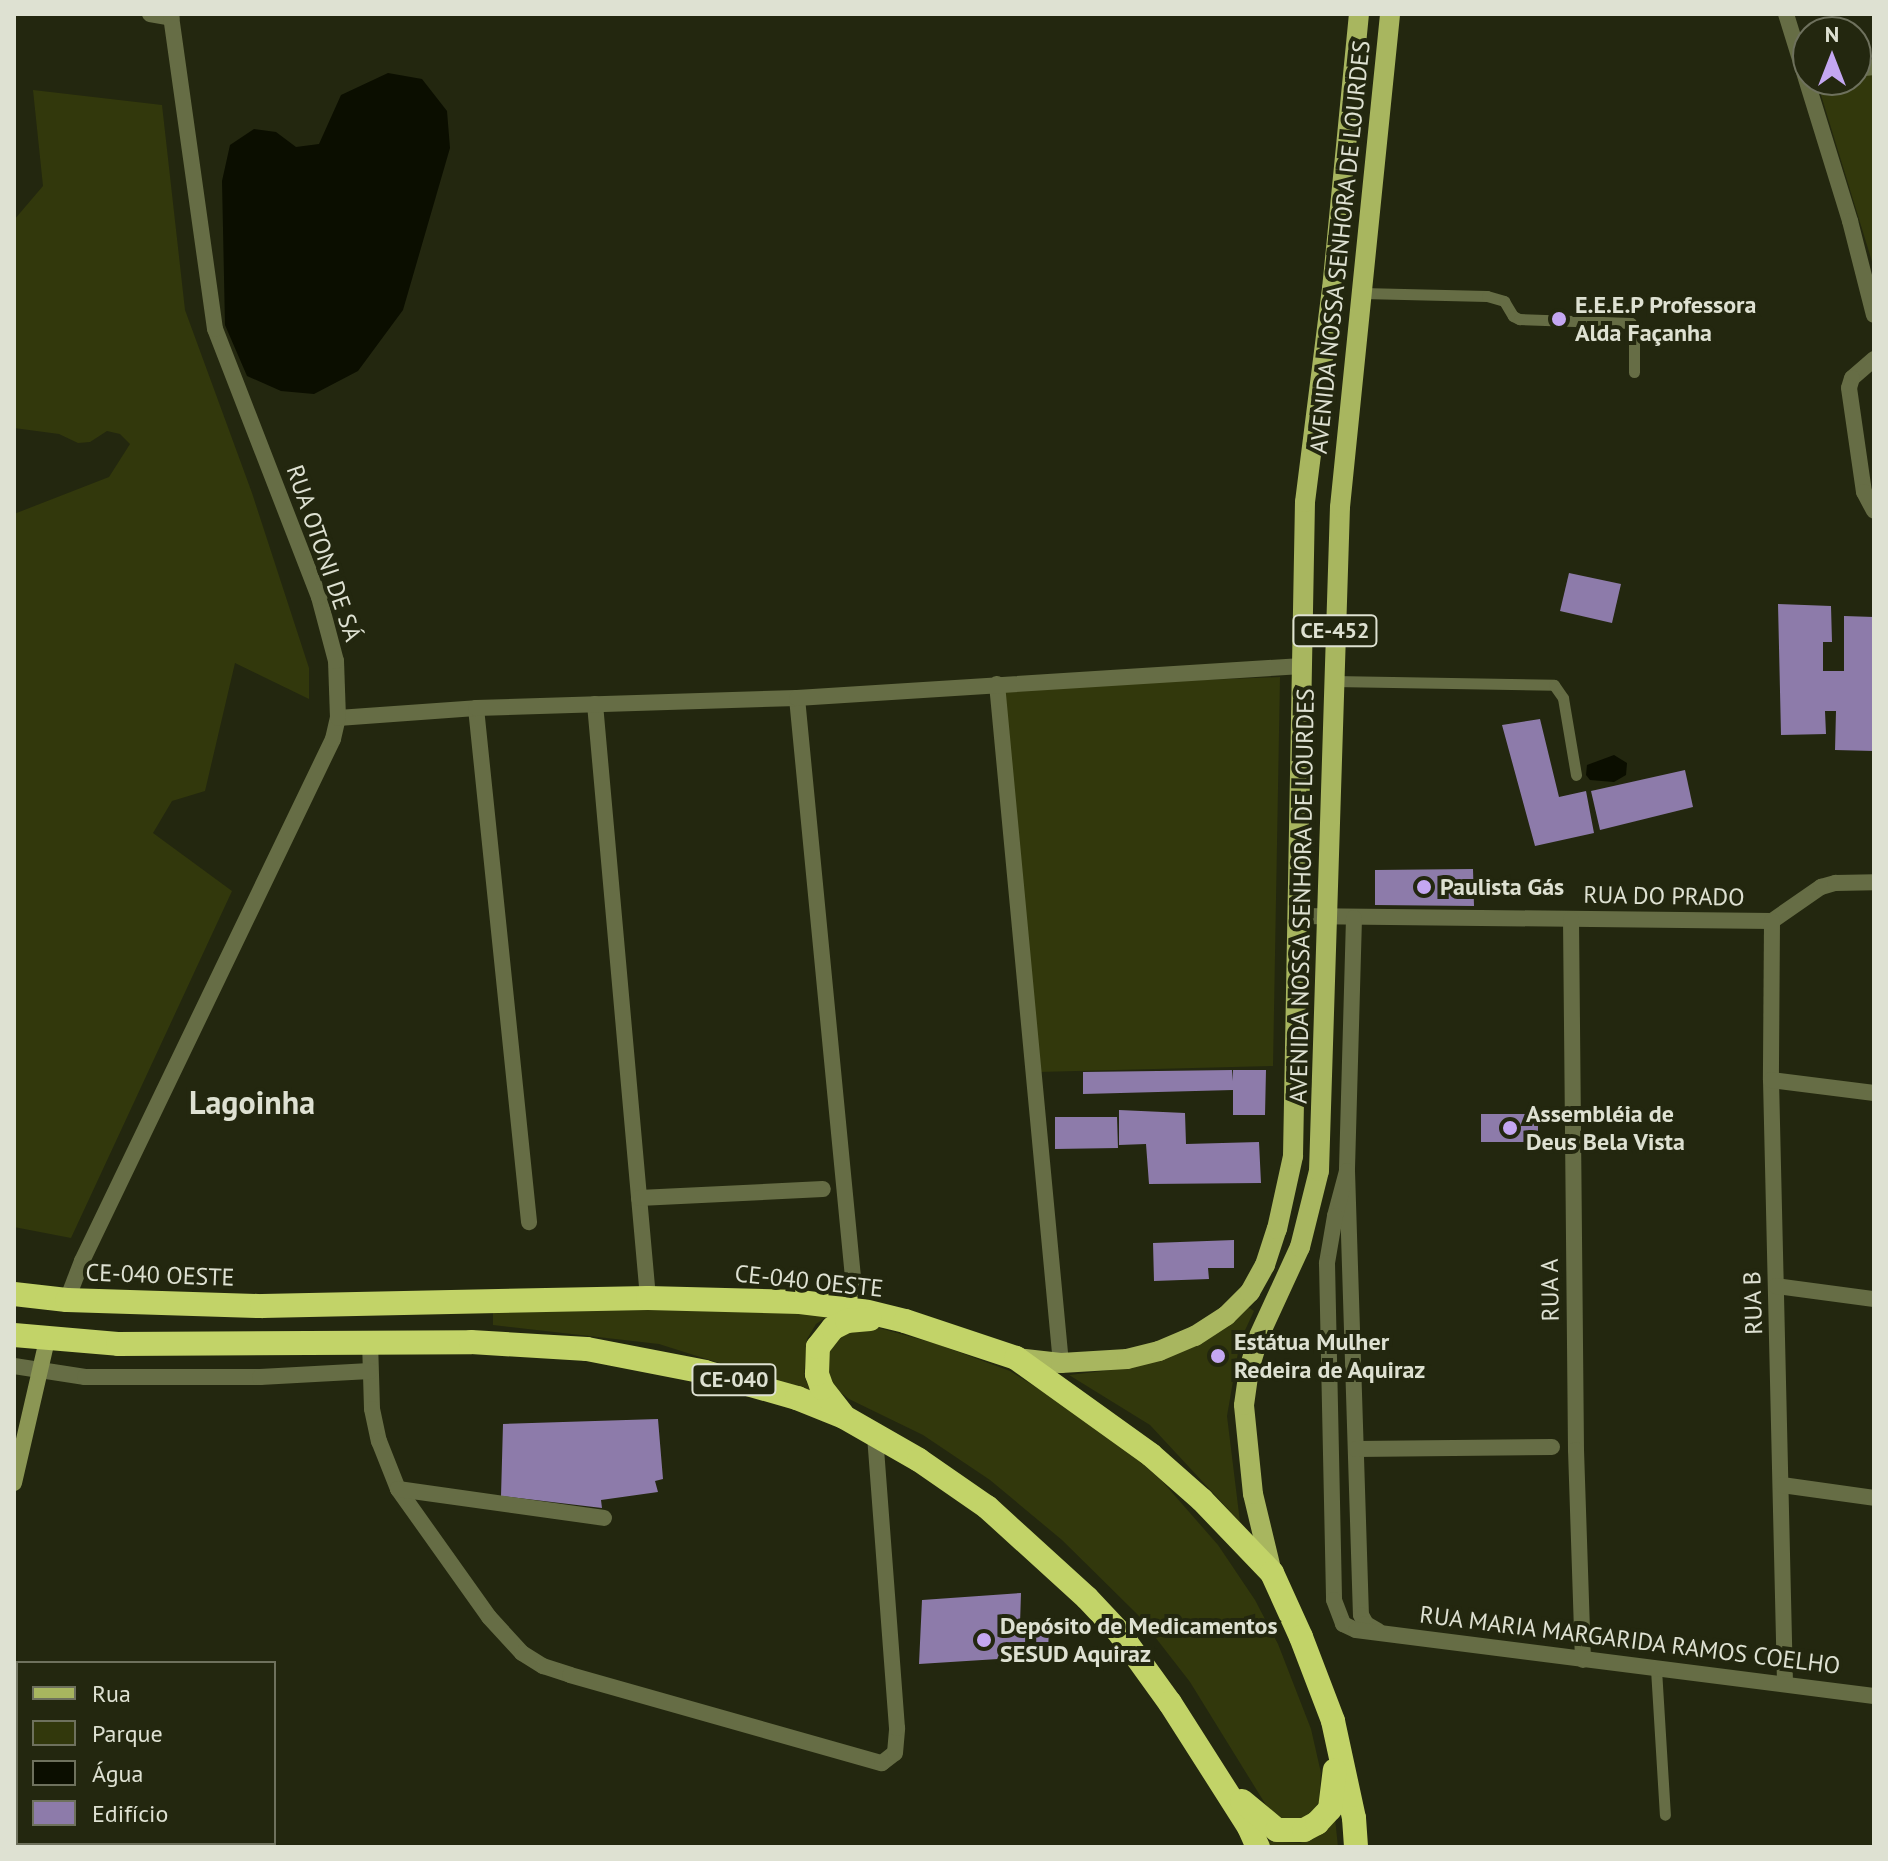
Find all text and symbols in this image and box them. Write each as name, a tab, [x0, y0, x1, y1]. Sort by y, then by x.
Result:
north arrow	[1792, 16, 1872, 96]
text: N	[1825, 20, 1839, 48]
street label: AVENIDA NOSSA SENHORA DE LOURDES	[1304, 37, 1376, 457]
place label: E.E.E.P Professora Alda Façanha	[1575, 291, 1757, 347]
marker: E.E.E.P Professora Alda Façanha	[1550, 310, 1568, 328]
street label: RUA OTONI DE SÁ	[280, 461, 368, 645]
road number: CE-452	[1291, 613, 1379, 649]
street label: AVENIDA NOSSA SENHORA DE LOURDES	[1284, 687, 1320, 1105]
place label: Paulista Gás	[1440, 873, 1564, 901]
marker: Paulista Gás	[1415, 878, 1433, 896]
street label: RUA DO PRADO	[1583, 880, 1745, 912]
district label: Lagoinha	[189, 1083, 315, 1121]
place label: Assembléia de Deus Bela Vista	[1526, 1100, 1686, 1156]
marker: Assembléia de Deus Bela Vista	[1501, 1119, 1519, 1137]
street label: CE-040 OESTE	[85, 1258, 235, 1292]
street label: RUA A	[1535, 1258, 1565, 1322]
street label: CE-040 OESTE	[733, 1259, 885, 1303]
street label: RUA B	[1737, 1270, 1769, 1336]
place label: Estátua Mulher Redeira de Aquiraz	[1234, 1328, 1426, 1384]
marker: Estátua Mulher Redeira de Aquiraz	[1209, 1347, 1227, 1365]
road number: CE-040	[690, 1362, 778, 1398]
street label: RUA MARIA MARGARIDA RAMOS COELHO	[1417, 1600, 1843, 1680]
place label: Depósito de Medicamentos SESUD Aquiraz	[1000, 1612, 1278, 1668]
marker: Depósito de Medicamentos SESUD Aquiraz	[975, 1631, 993, 1649]
legend	[16, 1661, 276, 1845]
text: Rua	[92, 1678, 131, 1709]
text: Parque	[92, 1718, 163, 1749]
text: Água	[92, 1758, 143, 1789]
text: Edifício	[92, 1798, 168, 1829]

